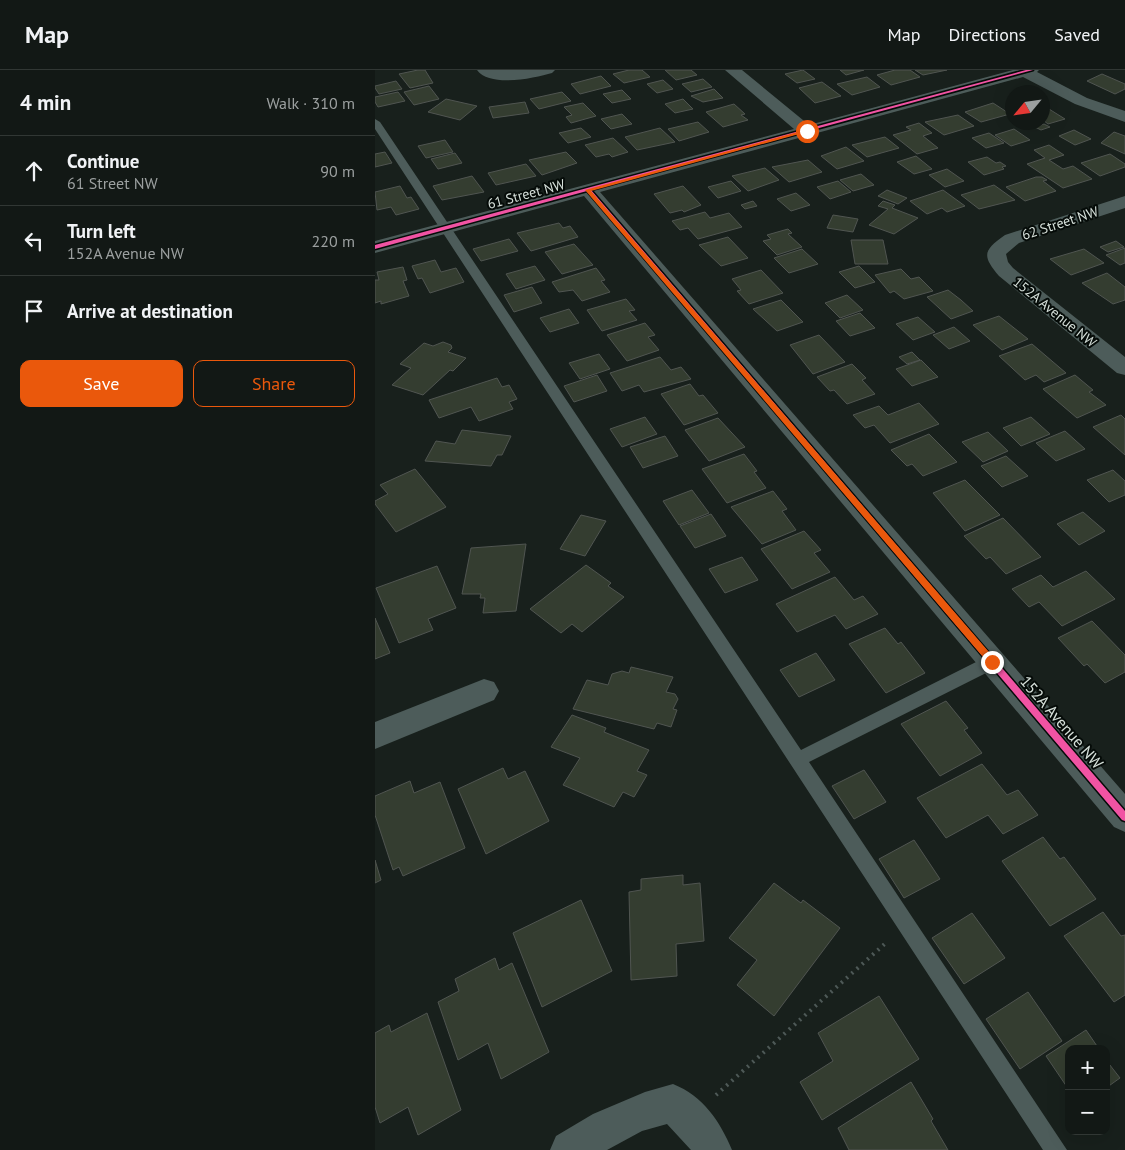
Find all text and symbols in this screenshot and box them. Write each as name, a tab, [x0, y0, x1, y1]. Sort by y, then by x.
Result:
text: Map	[25, 19, 69, 50]
text: Map	[888, 23, 920, 46]
text: Directions	[948, 23, 1026, 46]
text: Saved	[1054, 23, 1100, 46]
north arrow	[1005, 85, 1050, 130]
text: 4 min	[20, 89, 71, 116]
text: Walk · 310 m	[266, 93, 355, 113]
route start	[796, 120, 819, 143]
text: Continue	[67, 149, 139, 173]
icon: ahead	[20, 157, 48, 185]
text: 90 m	[320, 161, 355, 181]
text: 61 Street NW	[67, 173, 158, 193]
street label: 61 Street NW	[485, 175, 567, 213]
street label: 62 Street NW	[1019, 202, 1101, 244]
text: Turn left	[67, 219, 136, 243]
icon: left	[20, 227, 48, 255]
text: 220 m	[312, 231, 355, 251]
text: 152A Avenue NW	[67, 243, 184, 263]
street label: 152A Avenue NW	[1010, 273, 1101, 351]
icon: arrive	[20, 297, 48, 325]
text: Arrive at destination	[67, 299, 233, 323]
button: Save	[20, 360, 183, 407]
button: Share	[193, 360, 355, 407]
route end	[981, 651, 1004, 674]
street label: 152A Avenue NW	[1016, 671, 1108, 773]
map controls	[1065, 1045, 1110, 1135]
button: +	[1065, 1045, 1110, 1090]
button: −	[1065, 1090, 1110, 1135]

